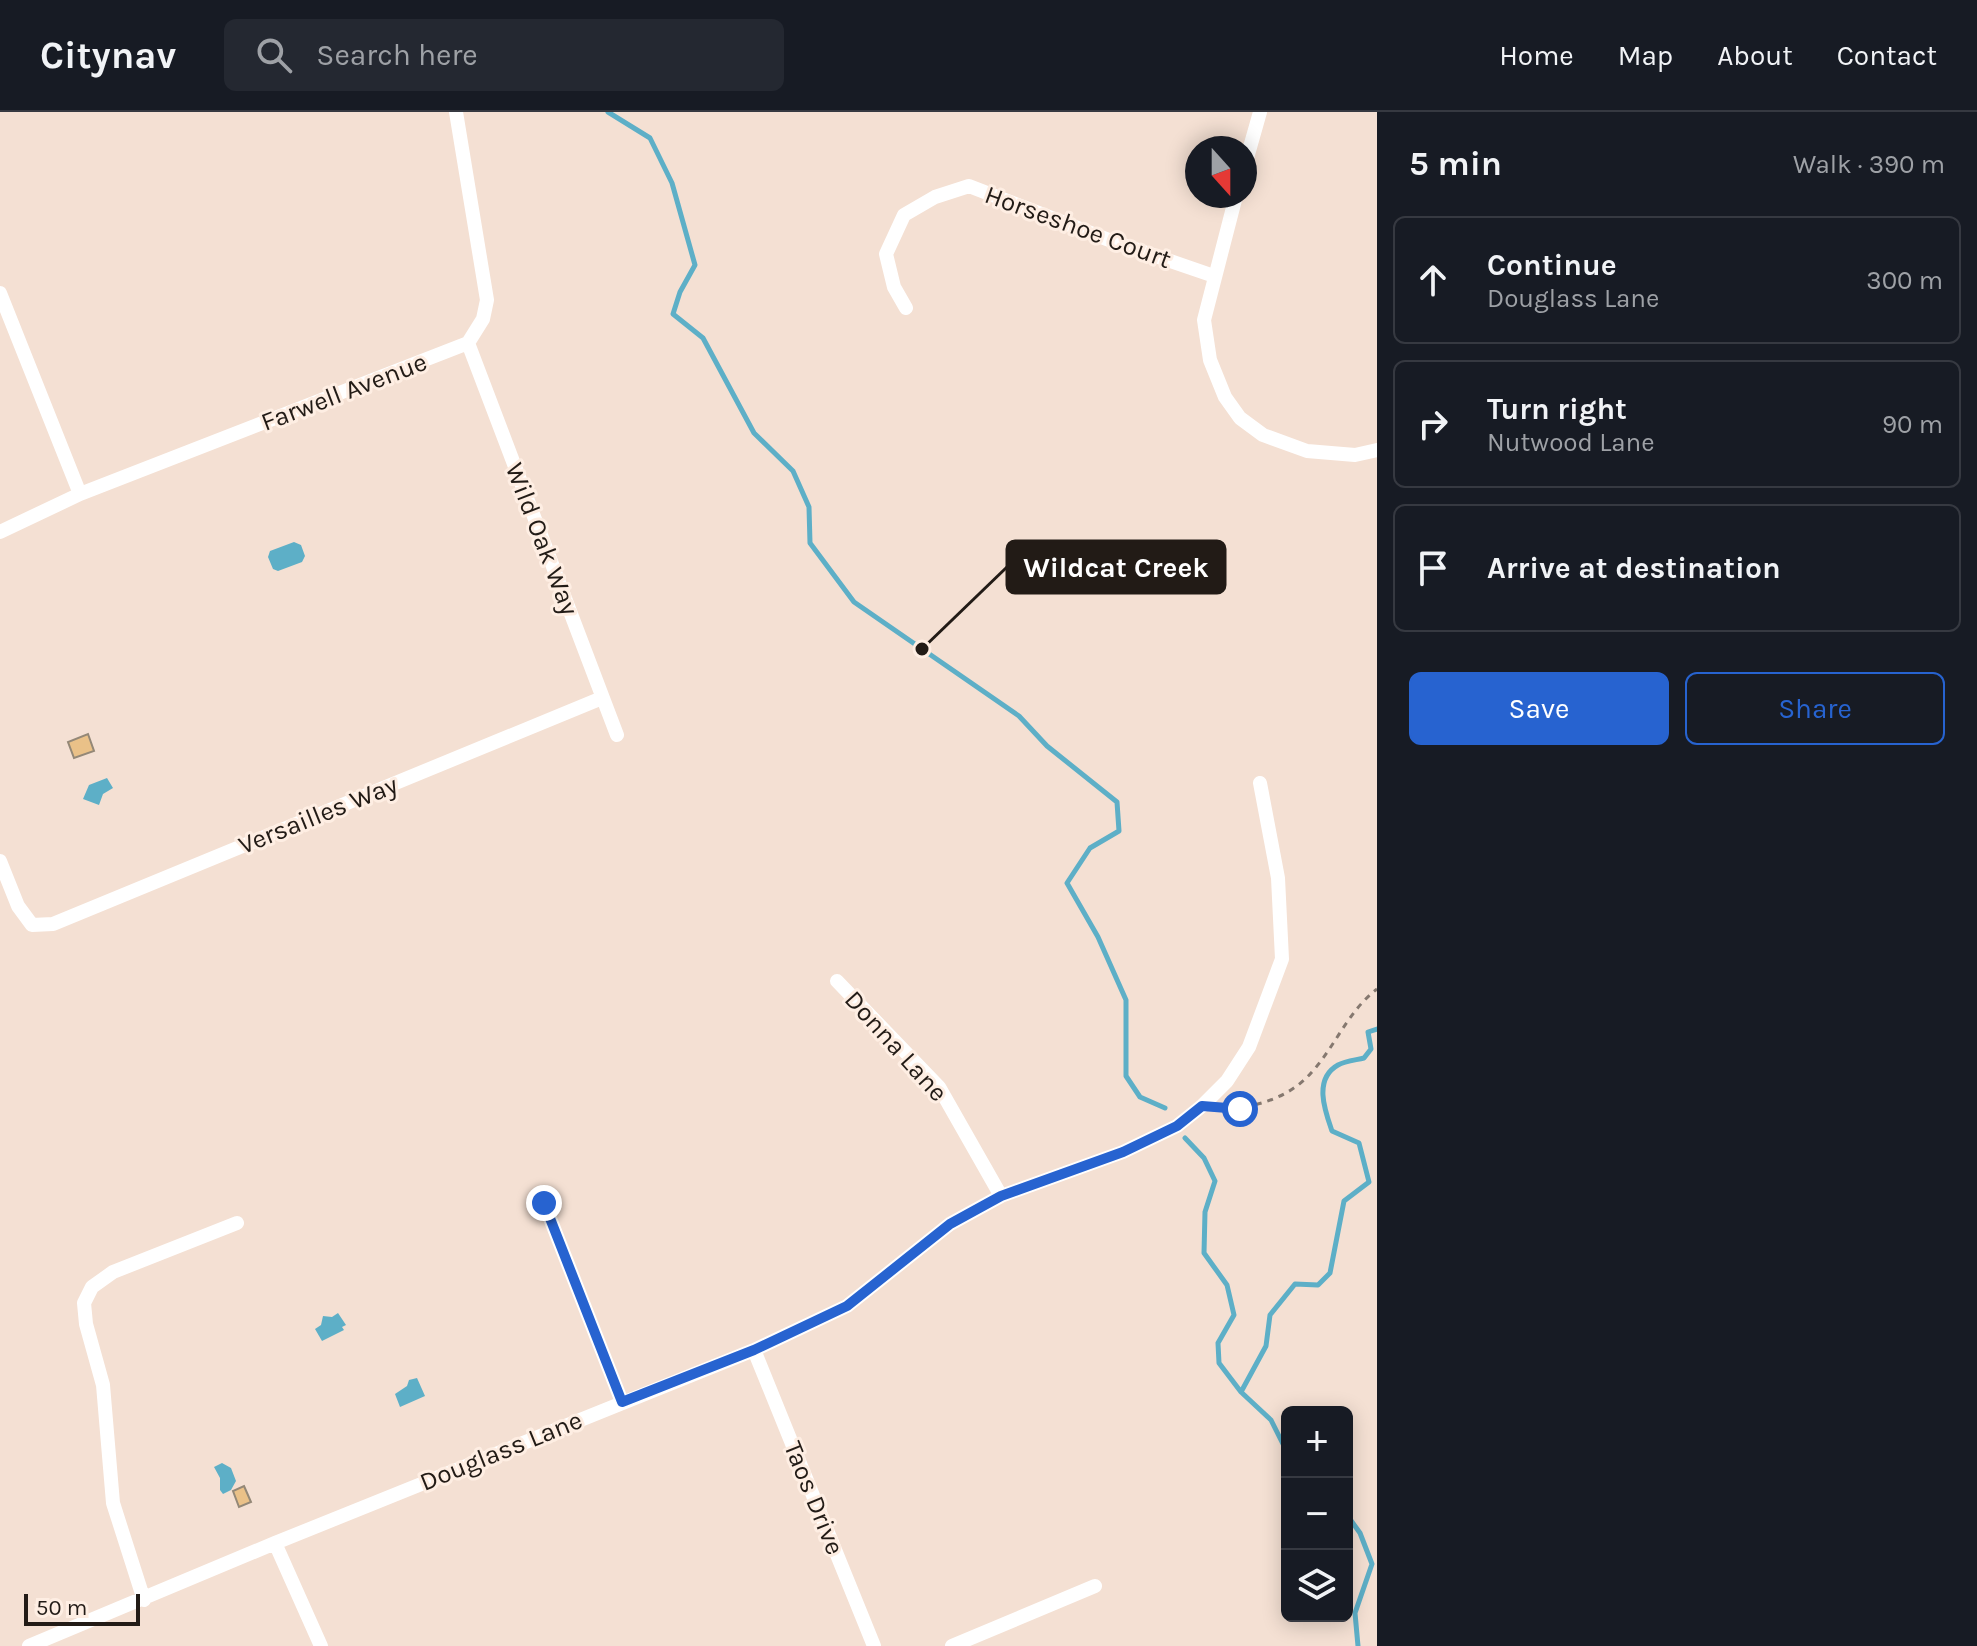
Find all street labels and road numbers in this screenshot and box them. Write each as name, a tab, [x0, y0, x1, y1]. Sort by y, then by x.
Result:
street label: Horseshoe Court	[981, 179, 1176, 275]
street label: Farwell Avenue	[257, 346, 431, 438]
street label: Wild Oak Way	[499, 458, 585, 620]
street label: Versailles Way	[234, 769, 402, 861]
street label: Donna Lane	[838, 984, 954, 1108]
street label: Douglass Lane	[415, 1404, 587, 1498]
street label: Taos Drive	[777, 1437, 851, 1559]

